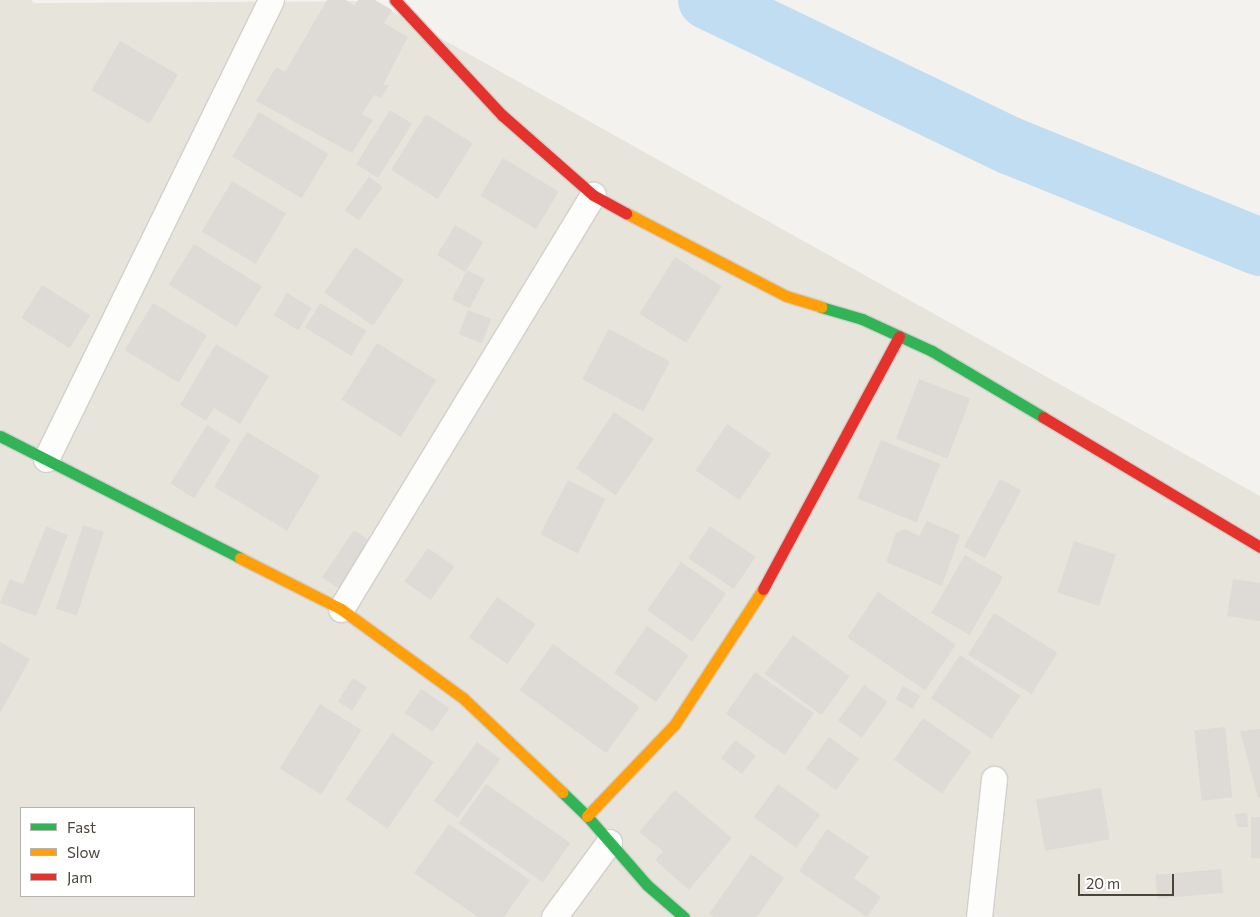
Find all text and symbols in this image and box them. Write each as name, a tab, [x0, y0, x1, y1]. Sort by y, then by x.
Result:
legend	[20, 807, 195, 897]
text: Fast	[67, 818, 96, 836]
text: Slow	[67, 843, 100, 861]
scale bar	[1080, 864, 1176, 896]
text: Jam	[67, 868, 92, 886]
text: 20 m	[1086, 874, 1120, 892]

